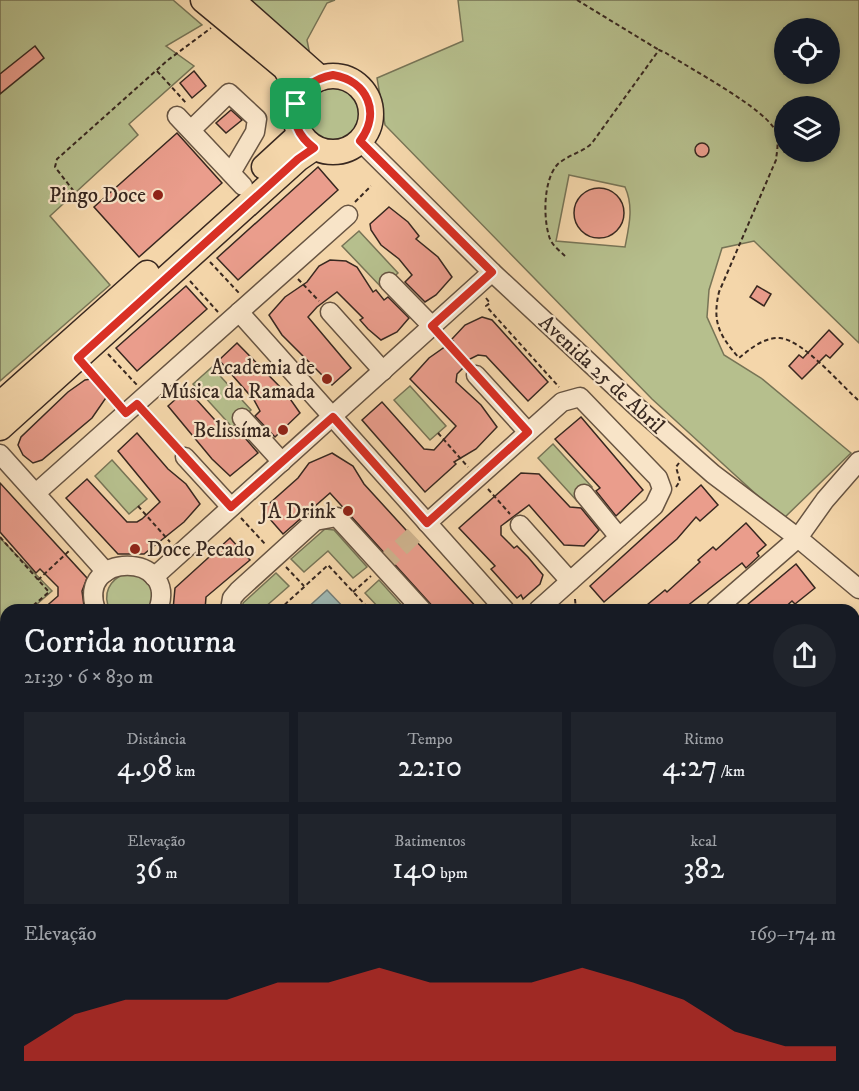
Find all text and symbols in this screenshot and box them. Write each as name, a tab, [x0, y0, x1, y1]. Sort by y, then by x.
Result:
map controls	[774, 18, 840, 162]
button: locate	[774, 18, 840, 84]
pin	[270, 78, 321, 129]
icon: arrive	[279, 87, 312, 120]
button: layers	[774, 96, 840, 162]
place label: Pingo Doce	[49, 183, 146, 209]
marker: Pingo Doce	[151, 188, 165, 202]
street label: Avenida 25 de Abril	[533, 310, 670, 440]
place label: Academia de Música da Ramada	[160, 355, 315, 405]
marker: Academia de Música da Ramada	[320, 372, 334, 386]
place label: Belissíma	[193, 418, 271, 444]
marker: Belissíma	[276, 423, 290, 437]
place label: JA Drink	[258, 499, 337, 525]
marker: JA Drink	[341, 504, 355, 518]
place label: Doce Pecado	[147, 537, 254, 563]
marker: Doce Pecado	[128, 542, 142, 556]
text: Corrida noturna	[24, 622, 236, 663]
button: share	[773, 624, 836, 687]
text: 21:39 · 6 × 830 m	[24, 665, 153, 690]
text: Distância	[127, 729, 186, 749]
text: Tempo	[408, 729, 452, 749]
text: Ritmo	[684, 729, 723, 749]
text: 4.98	[117, 749, 172, 786]
text: 22:10	[398, 749, 462, 786]
text: 4:27	[662, 749, 717, 786]
text: km	[172, 761, 196, 781]
text: /km	[717, 761, 745, 781]
text: Elevação	[127, 831, 185, 851]
text: Batimentos	[394, 831, 466, 851]
text: kcal	[691, 831, 717, 851]
text: 36	[135, 851, 162, 888]
text: 140	[392, 851, 437, 888]
text: 382	[683, 851, 724, 888]
text: m	[162, 863, 177, 883]
text: bpm	[437, 863, 468, 883]
text: Elevação	[24, 922, 97, 947]
text: 169–174 m	[749, 922, 836, 947]

